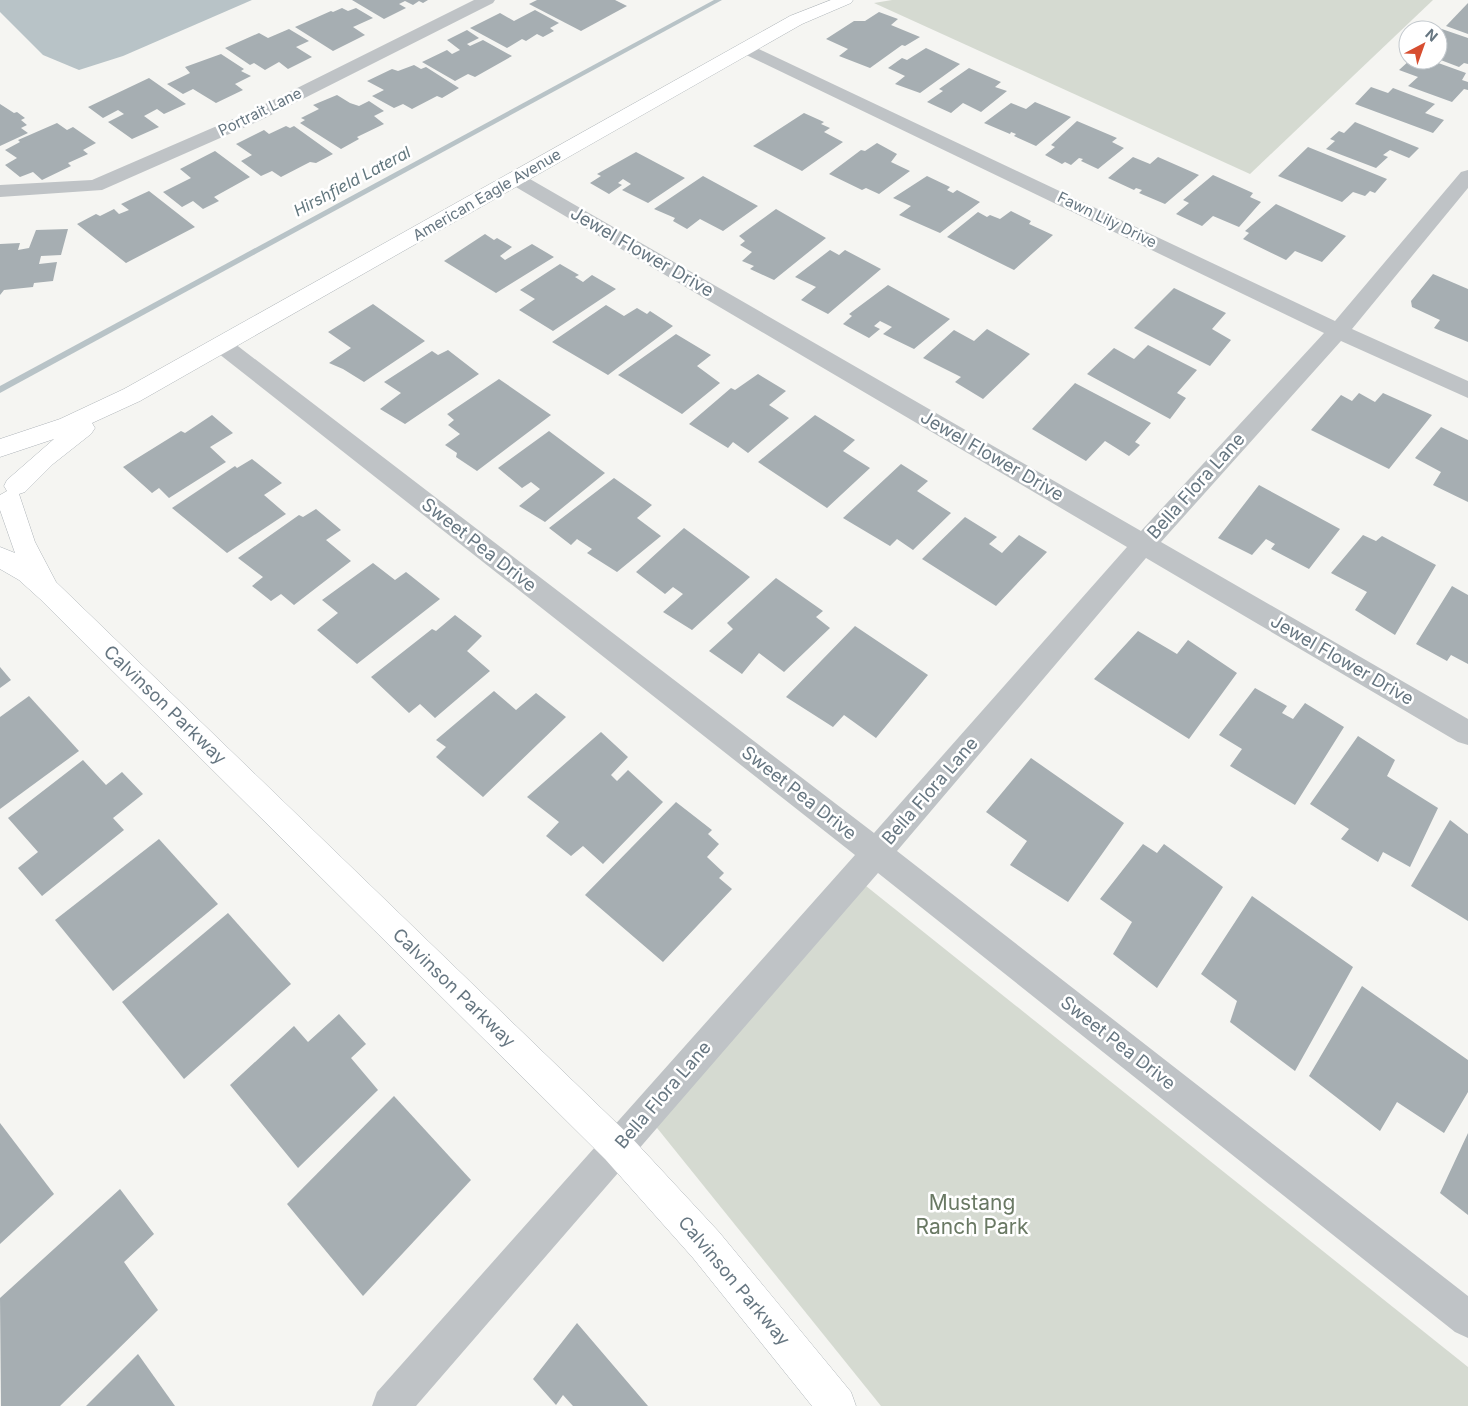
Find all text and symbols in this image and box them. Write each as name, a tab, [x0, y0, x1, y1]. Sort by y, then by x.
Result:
north arrow	[1398, 20, 1448, 70]
text: N	[1422, 25, 1441, 45]
street label: Portrait Lane	[215, 83, 305, 140]
water label: Hirshfield Lateral	[290, 142, 414, 220]
street label: American Eagle Avenue	[409, 144, 564, 245]
street label: Fawn Lily Drive	[1055, 187, 1160, 252]
street label: Jewel Flower Drive	[567, 202, 717, 301]
street label: Jewel Flower Drive	[917, 406, 1067, 505]
street label: Bella Flora Lane	[1143, 428, 1249, 543]
street label: Sweet Pea Drive	[418, 493, 541, 596]
street label: Jewel Flower Drive	[1267, 610, 1417, 709]
street label: Calvinson Parkway	[100, 641, 231, 768]
street label: Bella Flora Lane	[877, 733, 982, 849]
street label: Sweet Pea Drive	[738, 741, 861, 844]
street label: Calvinson Parkway	[389, 924, 520, 1051]
street label: Sweet Pea Drive	[1057, 991, 1180, 1094]
street label: Bella Flora Lane	[610, 1037, 715, 1153]
park label: Mustang Ranch Park	[916, 1190, 1029, 1239]
street label: Calvinson Parkway	[674, 1212, 795, 1349]

